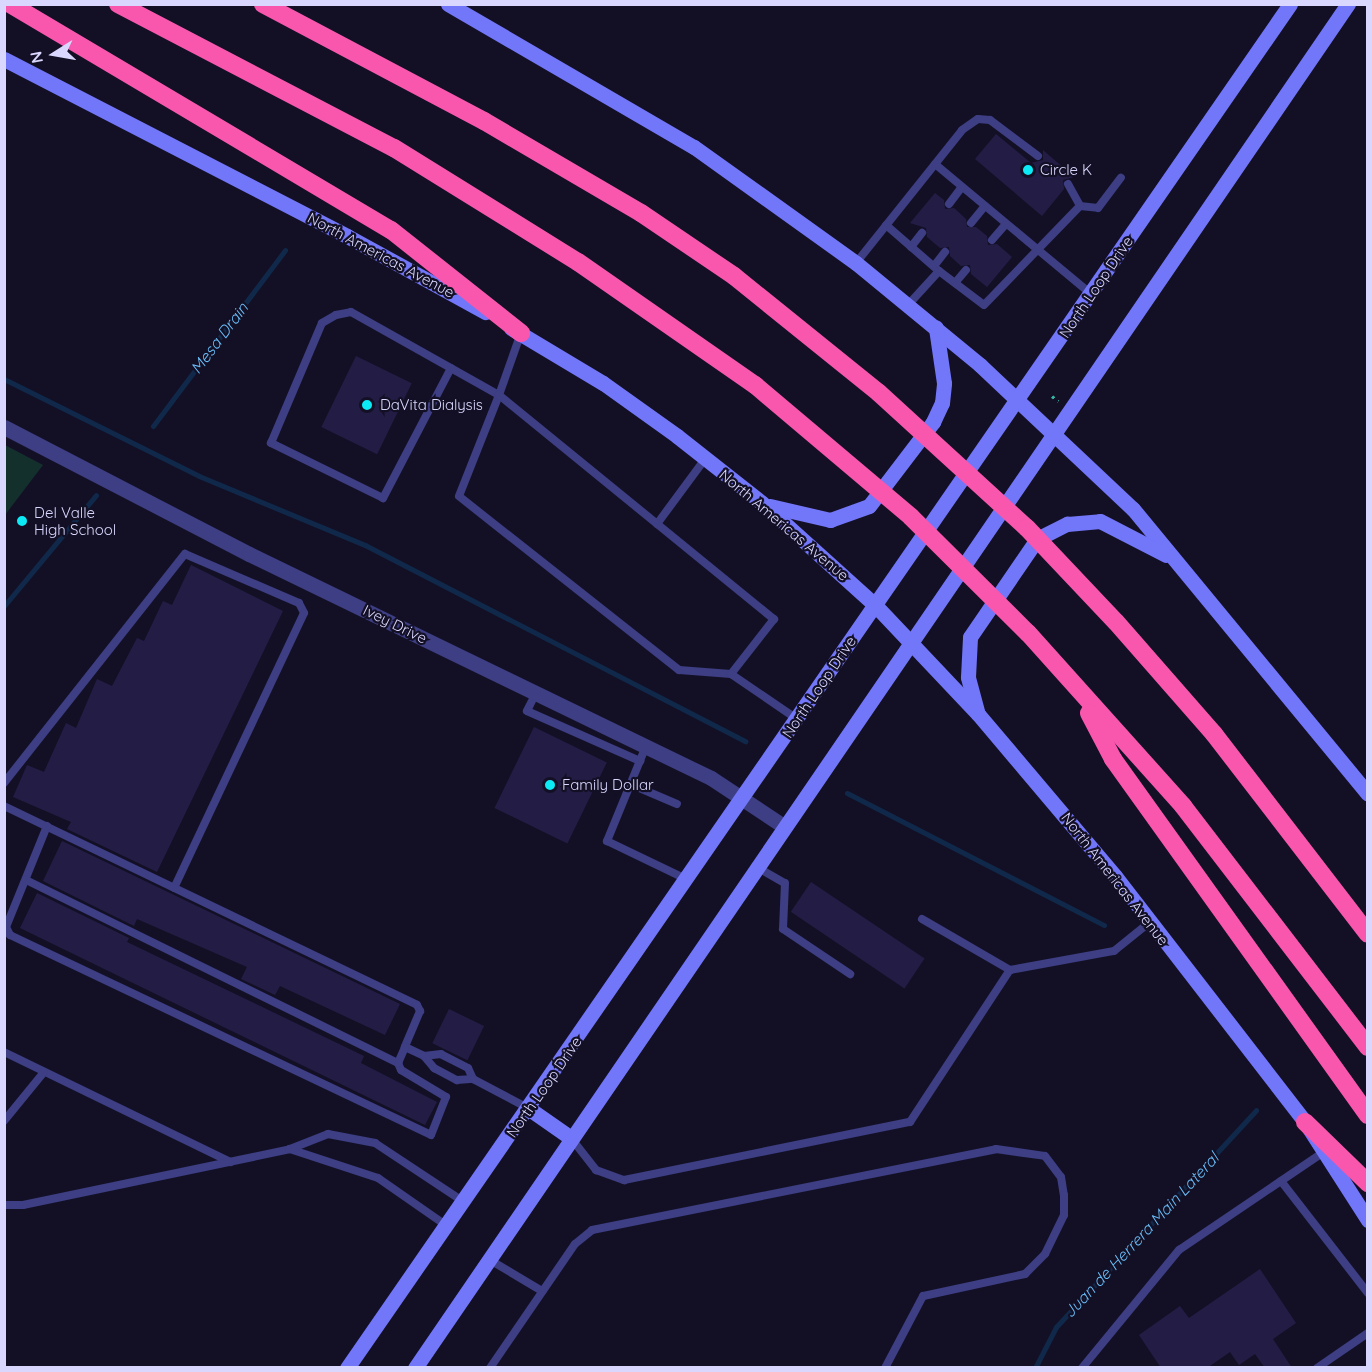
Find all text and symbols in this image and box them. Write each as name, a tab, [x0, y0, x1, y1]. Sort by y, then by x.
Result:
north arrow	[24, 24, 84, 84]
text: N	[25, 50, 47, 65]
place label: Circle K	[1040, 161, 1092, 179]
marker: Circle K	[1021, 163, 1035, 177]
street label: North Americas Avenue	[305, 209, 457, 301]
street label: North Loop Drive	[1055, 233, 1137, 341]
water label: Mesa Drain	[186, 299, 252, 377]
marker: DaVita Dialysis	[358, 396, 376, 414]
place label: DaVita Dialysis	[380, 396, 483, 414]
street label: North Americas Avenue	[716, 466, 852, 584]
place label: Del Valle High School	[34, 503, 116, 538]
marker: Del Valle High School	[15, 514, 29, 528]
street label: Ivey Drive	[360, 601, 430, 647]
street label: North Loop Drive	[778, 633, 860, 741]
place label: Family Dollar	[562, 776, 654, 794]
marker: Family Dollar	[543, 778, 557, 792]
street label: North Americas Avenue	[1058, 809, 1172, 949]
street label: North Loop Drive	[503, 1033, 585, 1141]
water label: Juan de Herrera Main Lateral	[1060, 1149, 1222, 1321]

